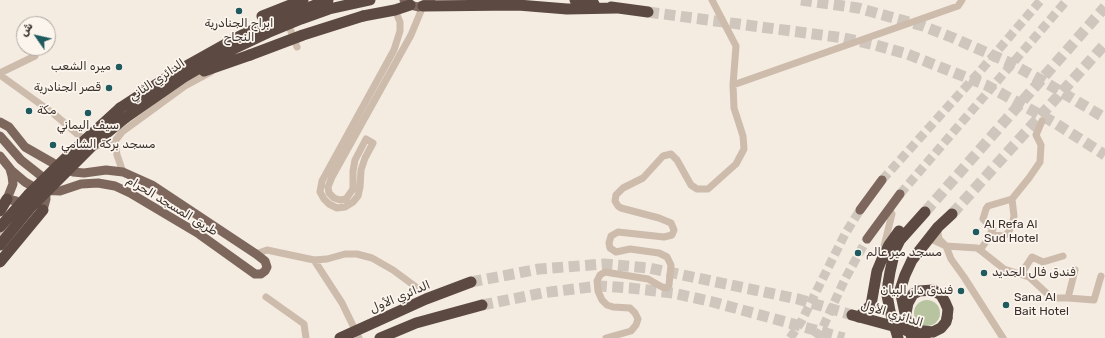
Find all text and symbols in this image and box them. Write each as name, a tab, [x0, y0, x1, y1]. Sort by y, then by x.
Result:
marker: ابراج الجنادرية النجاح	[234, 6, 244, 16]
north arrow	[16, 16, 56, 56]
place label: ابراج الجنادرية النجاح	[205, 17, 273, 45]
text: ش	[17, 20, 36, 39]
street label: الدائري الثاني	[126, 56, 188, 104]
place label: ميره الشعب	[51, 60, 111, 74]
marker: ميره الشعب	[114, 62, 124, 72]
place label: قصر الجنادرية	[34, 81, 101, 95]
marker: قصر الجنادرية	[104, 83, 114, 93]
place label: مكة	[37, 104, 56, 118]
marker: مكة	[24, 106, 34, 116]
marker: سيف اليماني	[83, 108, 93, 118]
place label: سيف اليماني	[57, 119, 119, 133]
place label: مسجد بركة الشامي	[61, 138, 155, 152]
marker: مسجد بركة الشامي	[48, 140, 58, 150]
street label: طريق المسجد الحرام	[124, 173, 220, 239]
place label: Al Refa Al Sud Hotel	[984, 218, 1038, 246]
marker: Al Refa Al Sud Hotel	[971, 227, 981, 237]
place label: مسجد مير عالم	[866, 246, 942, 260]
marker: مسجد مير عالم	[853, 248, 863, 258]
place label: فندق فال الجديد	[992, 266, 1076, 280]
marker: فندق فال الجديد	[979, 268, 989, 278]
street label: الدائري الأول	[368, 278, 432, 316]
place label: فندق دار البيان	[880, 284, 953, 298]
marker: فندق دار البيان	[956, 286, 966, 296]
place label: Sana Al Bait Hotel	[1014, 291, 1069, 319]
street label: الدائري الأول	[859, 298, 925, 330]
marker: Sana Al Bait Hotel	[1001, 300, 1011, 310]

